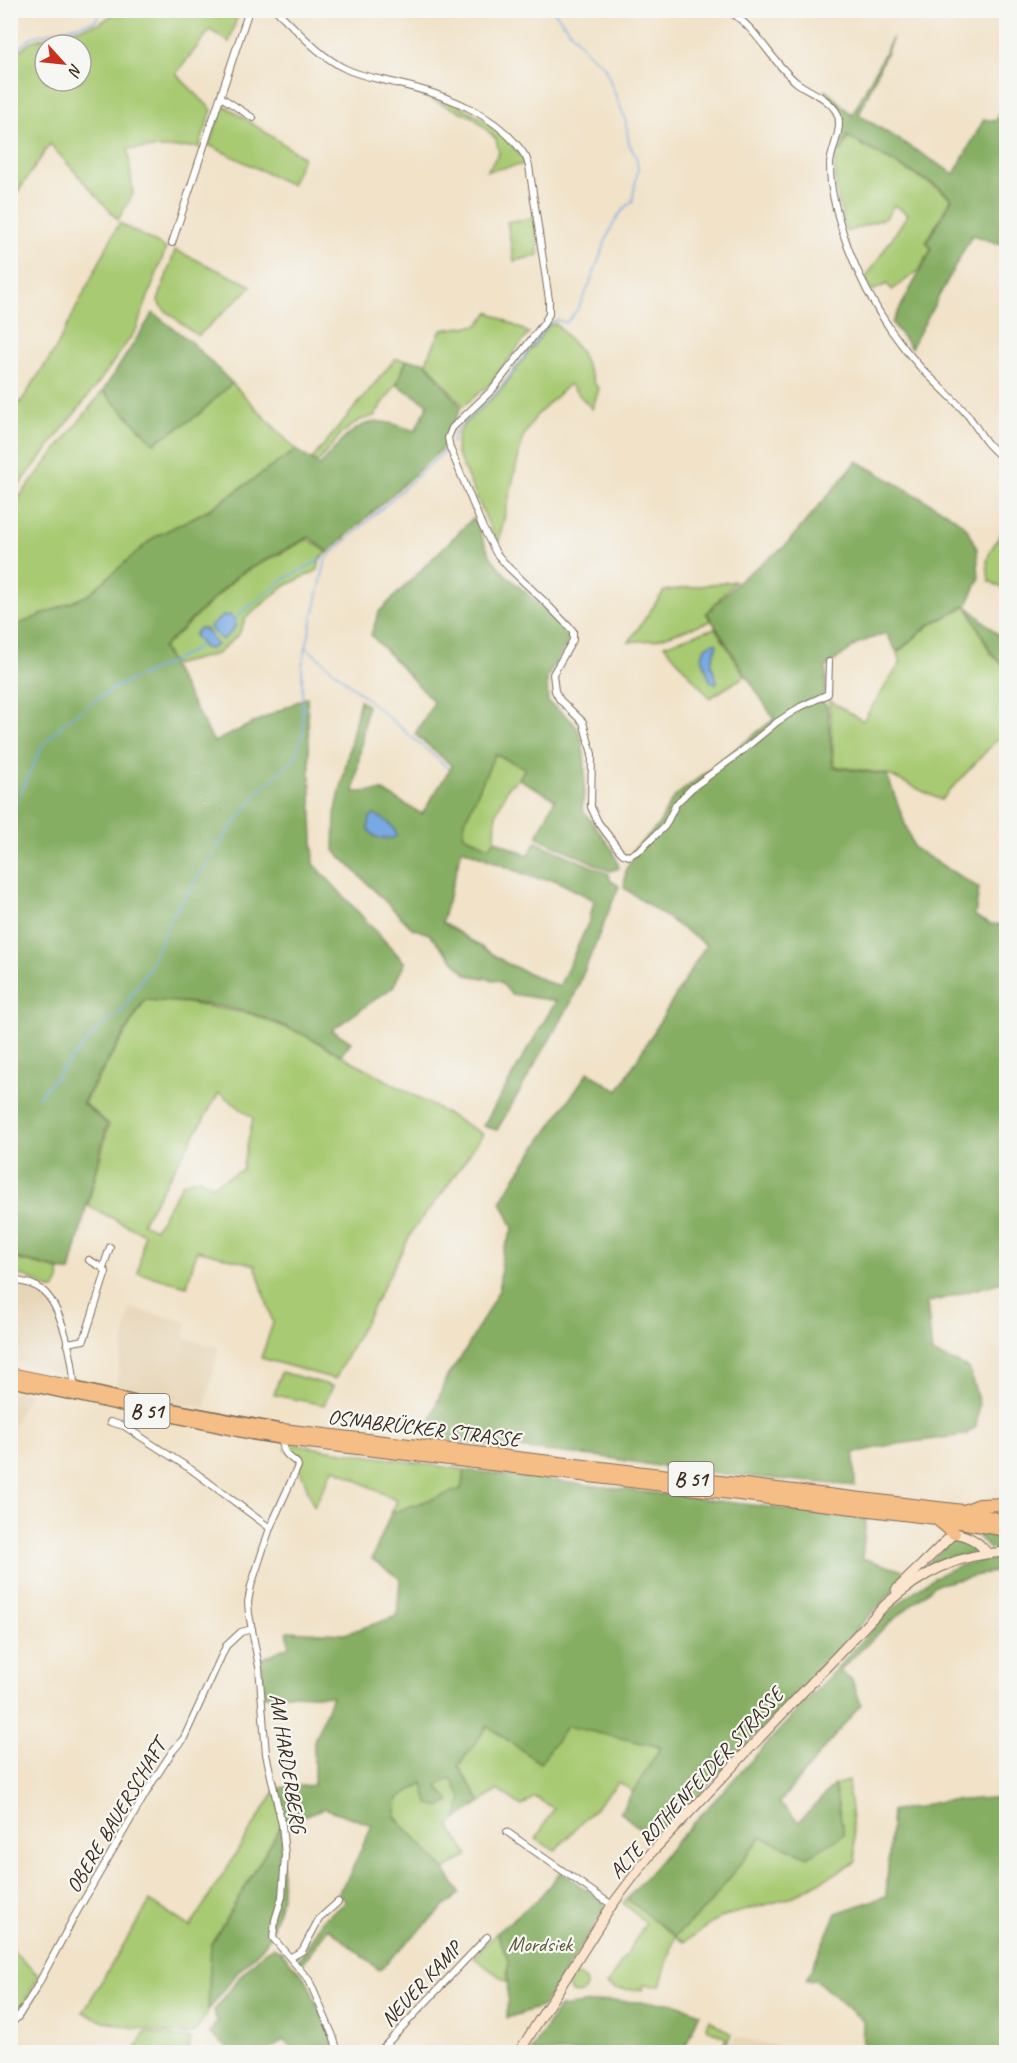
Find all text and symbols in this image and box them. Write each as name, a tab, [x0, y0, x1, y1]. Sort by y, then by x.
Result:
north arrow	[33, 33, 93, 93]
text: N	[63, 60, 87, 81]
road number: B 51	[124, 1394, 170, 1428]
street label: OSNABRÜCKER STRASSE	[326, 1403, 524, 1453]
road number: B 51	[668, 1462, 714, 1496]
street label: ALTE ROTHENFELDER STRASSE	[603, 1680, 790, 1884]
street label: AM HARDERBERG	[264, 1691, 312, 1837]
street label: OBERE BAUERSCHAFT	[60, 1730, 175, 1897]
park label: Mordsiek	[508, 1931, 574, 1957]
street label: NEUER KAMP	[375, 1934, 469, 2032]

